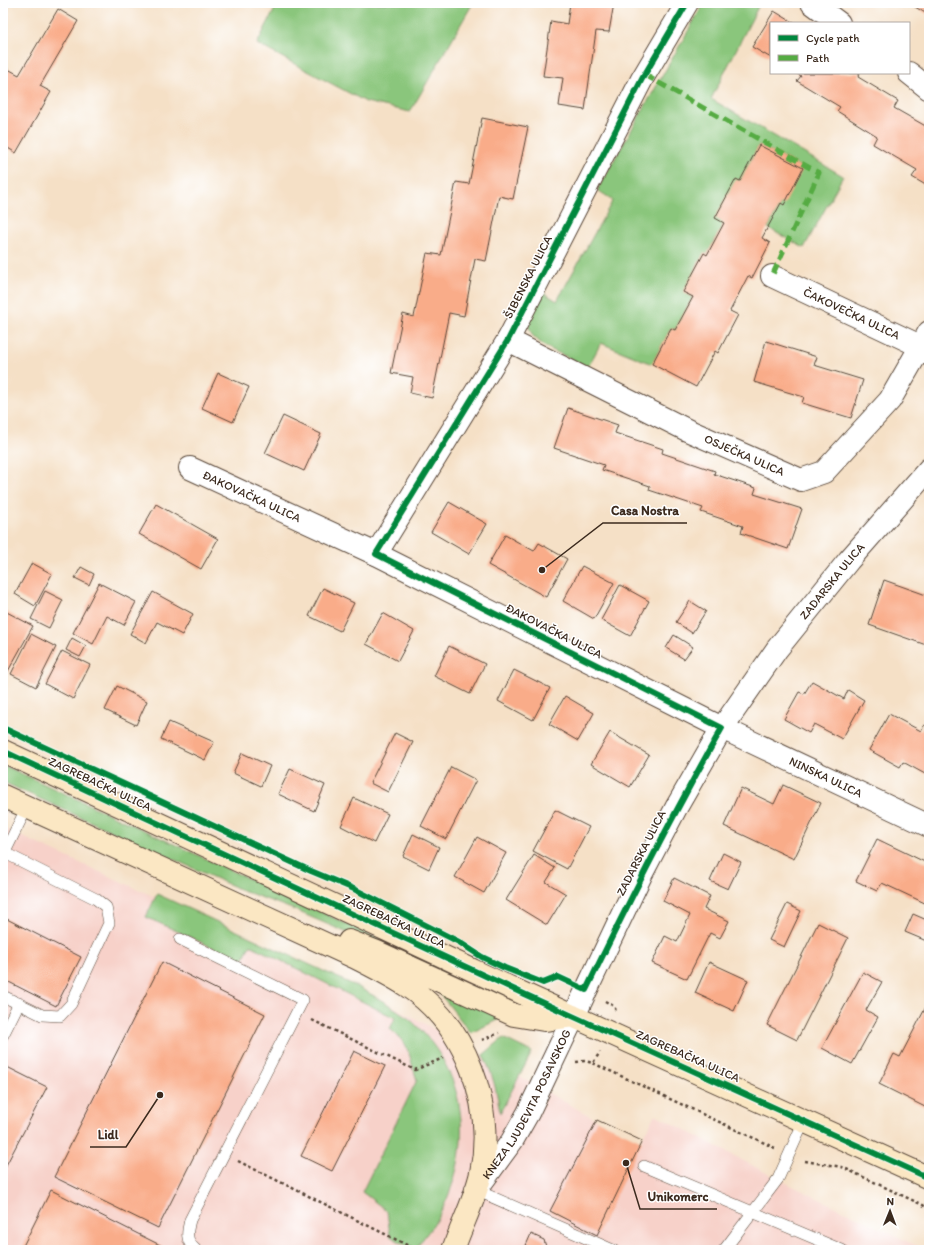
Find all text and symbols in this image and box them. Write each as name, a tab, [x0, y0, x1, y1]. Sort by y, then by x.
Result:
legend	[770, 22, 910, 74]
text: Cycle path	[806, 31, 860, 45]
text: Path	[806, 51, 829, 65]
street label: ŠIBENSKA ULICA	[501, 233, 555, 321]
street label: ČAKOVEČKA ULICA	[801, 285, 902, 343]
street label: OSJEČKA ULICA	[702, 431, 787, 479]
street label: ĐAKOVAČKA ULICA	[200, 468, 303, 525]
callout: Casa Nostra	[603, 498, 687, 523]
text: Casa Nostra	[611, 503, 679, 518]
street label: ZADARSKA ULICA	[797, 540, 868, 622]
street label: ĐAKOVAČKA ULICA	[503, 601, 605, 662]
street label: ZAGREBAČKA ULICA	[46, 754, 154, 814]
street label: NINSKA ULICA	[787, 754, 865, 801]
street label: ZADARSKA ULICA	[613, 808, 669, 898]
street label: ZAGREBAČKA ULICA	[340, 891, 448, 951]
street label: KNEZA LJUDEVITA POSAVSKOG	[479, 1027, 574, 1182]
street label: ZAGREBAČKA ULICA	[634, 1027, 742, 1085]
callout: Lidl	[90, 1122, 126, 1147]
text: Lidl	[98, 1127, 119, 1142]
callout: Unikomerc	[640, 1184, 717, 1209]
text: Unikomerc	[648, 1189, 708, 1204]
north arrow	[870, 1191, 910, 1231]
text: N	[886, 1195, 894, 1208]

